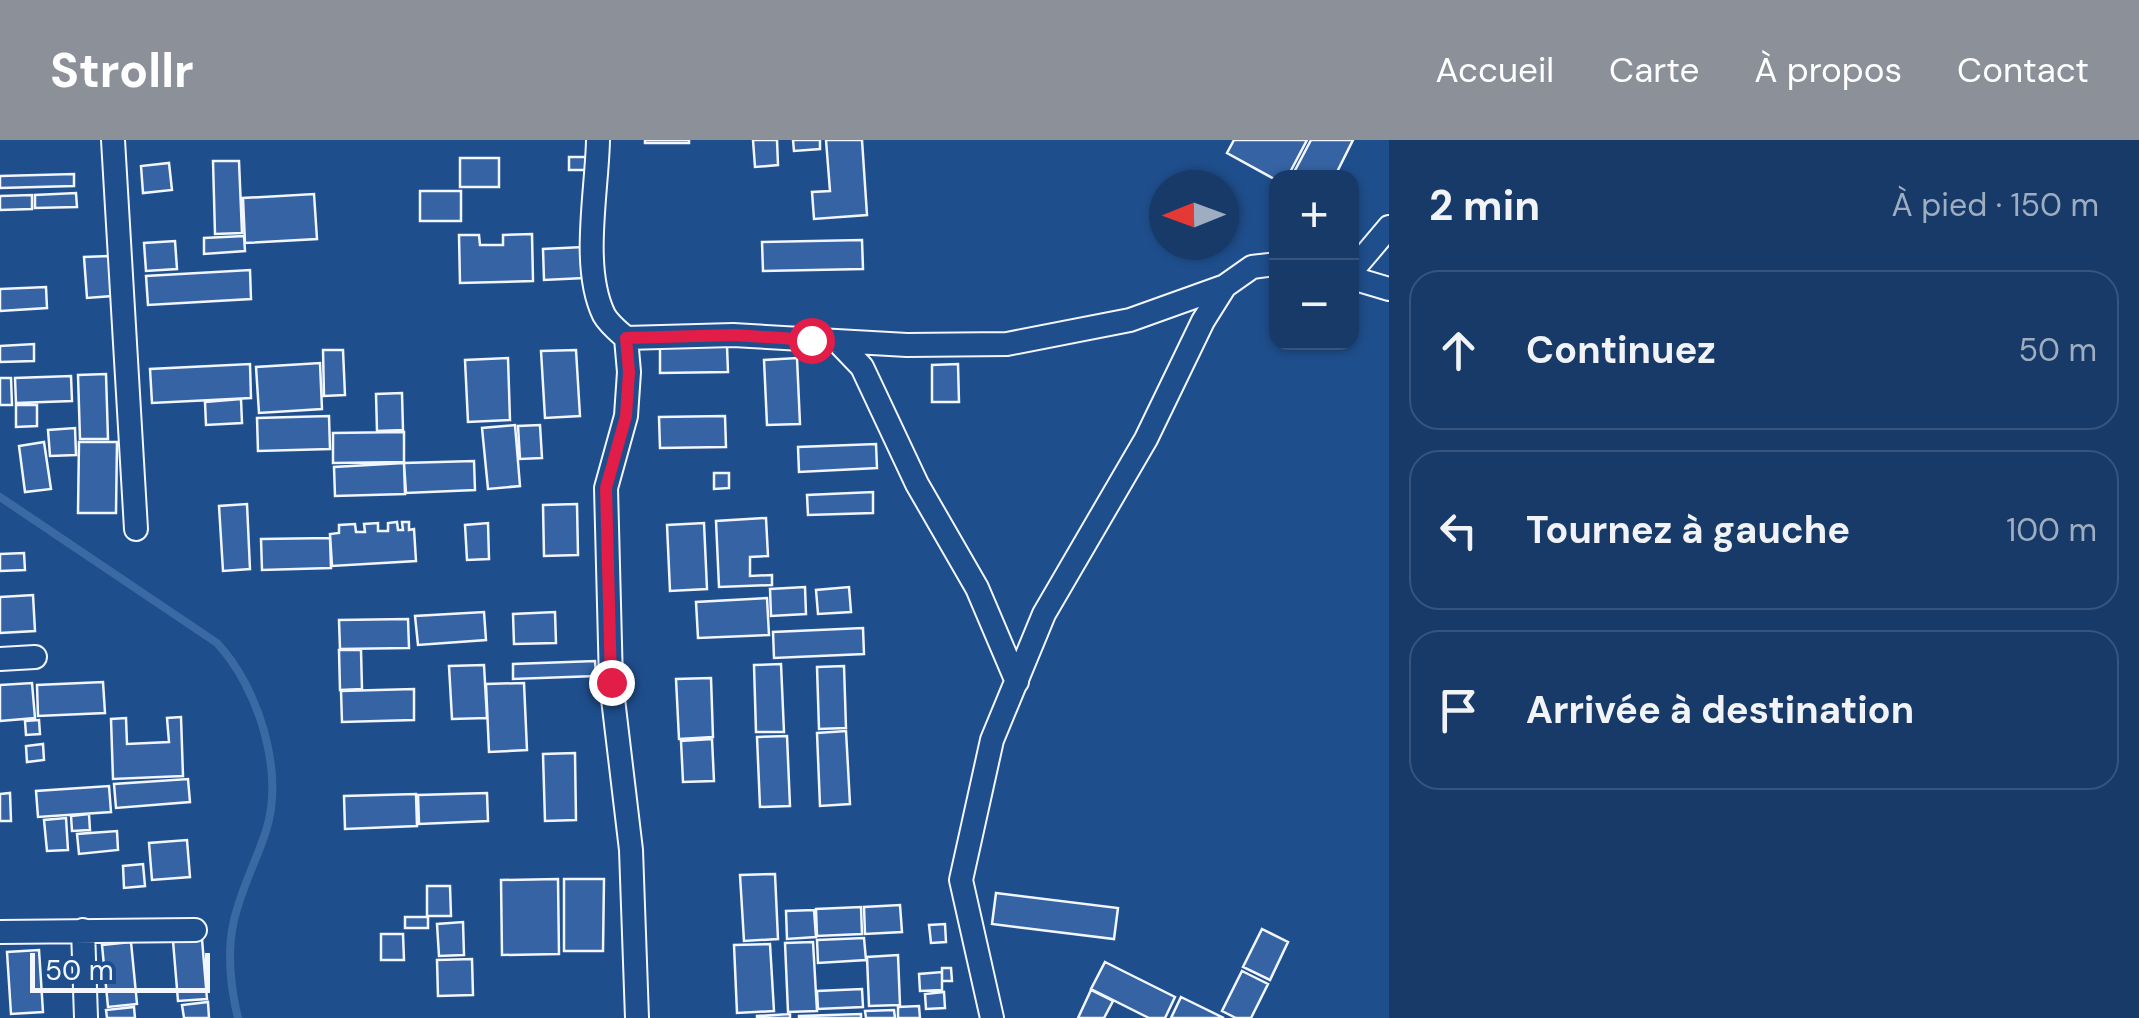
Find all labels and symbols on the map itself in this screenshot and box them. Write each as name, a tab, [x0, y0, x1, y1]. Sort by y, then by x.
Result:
north arrow	[1149, 170, 1239, 260]
route start	[789, 318, 835, 364]
route end	[589, 660, 635, 706]
scale bar	[30, 948, 210, 992]

